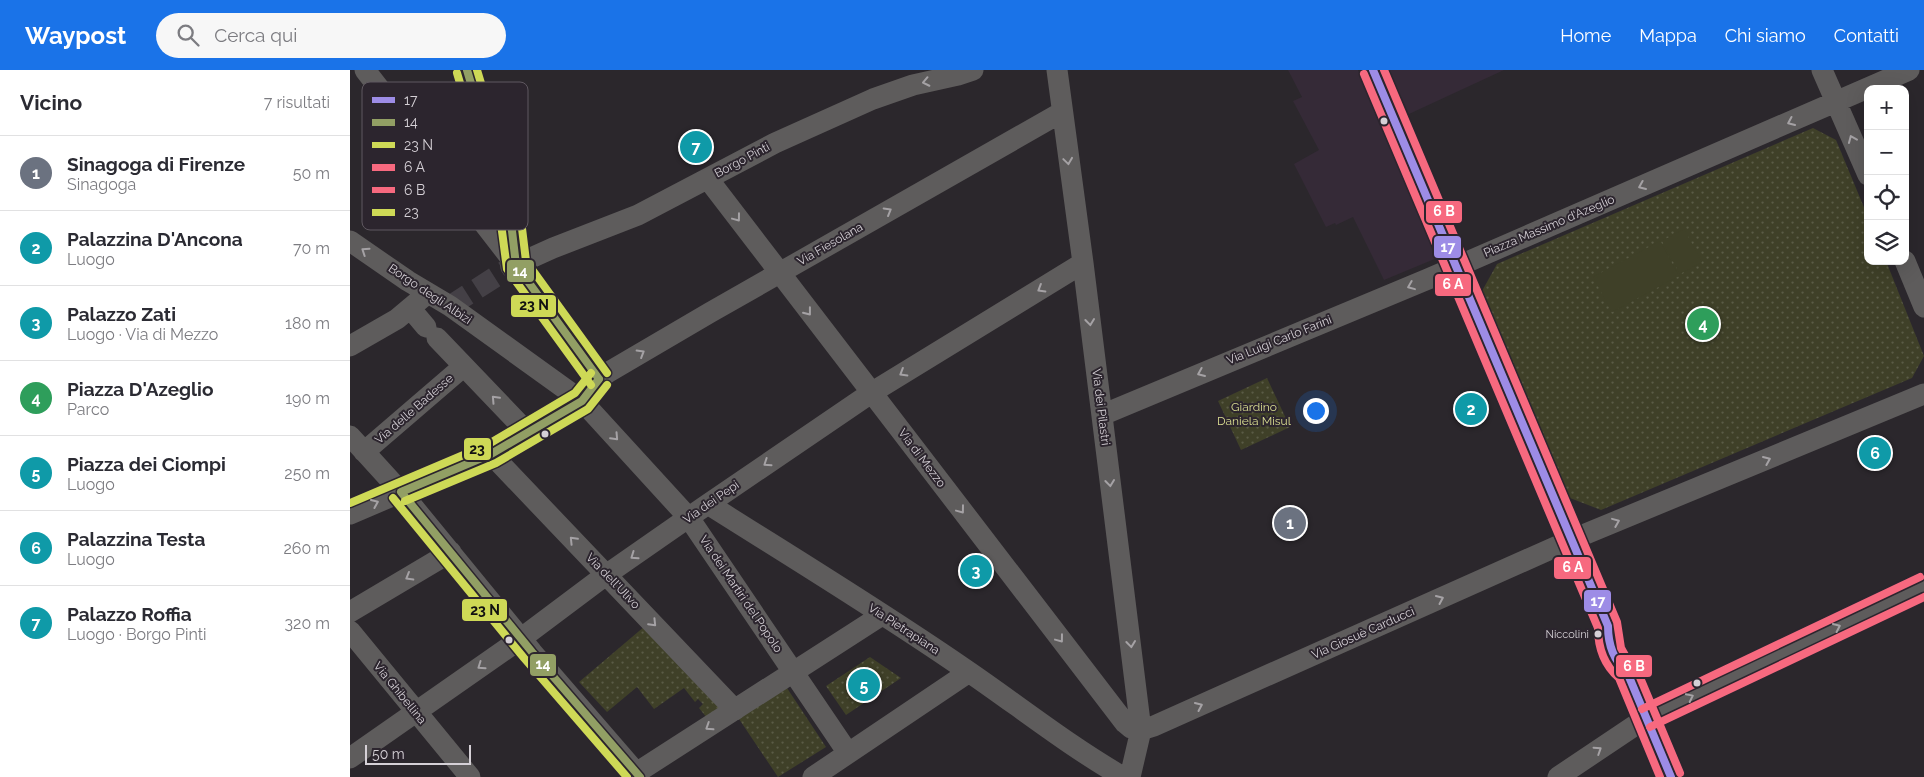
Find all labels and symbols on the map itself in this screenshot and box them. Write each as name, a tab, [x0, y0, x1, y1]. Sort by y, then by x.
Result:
one-way arrow	[922, 76, 931, 87]
legend	[362, 82, 528, 230]
text: 17	[404, 92, 418, 108]
text: 14	[404, 114, 418, 130]
one-way arrow	[1787, 115, 1796, 126]
unlabelled marker	[1379, 116, 1389, 126]
pin: 7	[680, 128, 712, 166]
one-way arrow	[1848, 135, 1859, 144]
text: 23 N	[404, 137, 433, 153]
street label: Borgo Pinti	[712, 140, 772, 180]
one-way arrow	[1063, 156, 1073, 165]
text: 6 A	[404, 159, 426, 175]
one-way arrow	[1638, 180, 1647, 191]
text: 6 B	[404, 182, 425, 198]
street label: Piazza Massimo d'Azeglio	[1481, 192, 1617, 260]
line badge: 6 B	[1425, 200, 1463, 224]
text: 6 B	[1433, 203, 1455, 219]
text: 23	[404, 204, 419, 220]
one-way arrow	[882, 207, 891, 217]
one-way arrow	[731, 212, 740, 222]
street label: Via Fiesolana	[795, 220, 865, 268]
line badge: 17	[1433, 235, 1462, 259]
text: 17	[1441, 239, 1456, 255]
one-way arrow	[361, 248, 371, 257]
line badge: 14	[506, 259, 535, 283]
street label: Borgo degli Albizi	[386, 261, 474, 327]
text: 14	[513, 263, 527, 279]
line badge: 6 A	[1434, 273, 1472, 297]
text: 6 A	[1443, 276, 1464, 292]
one-way arrow	[1407, 279, 1416, 290]
one-way arrow	[1038, 282, 1047, 292]
line badge: 23 N	[510, 294, 557, 318]
text: 23 N	[519, 297, 549, 313]
pin: 4	[1687, 305, 1719, 343]
one-way arrow	[803, 306, 812, 315]
street label: Via Luigi Carlo Farini	[1225, 313, 1333, 367]
one-way arrow	[1084, 318, 1095, 326]
one-way arrow	[635, 350, 644, 360]
one-way arrow	[1197, 366, 1206, 377]
one-way arrow	[899, 367, 908, 377]
street label: Via dei Pilastri	[1089, 368, 1113, 446]
street label: Via delle Badesse	[372, 371, 456, 447]
pin: 2	[1455, 390, 1487, 428]
one-way arrow	[492, 396, 501, 405]
your location	[1303, 398, 1329, 424]
park label: Giardino Daniela Misul	[1217, 400, 1292, 428]
street label: Via di Mezzo	[895, 426, 949, 490]
unlabelled marker	[540, 429, 550, 439]
one-way arrow	[609, 432, 618, 441]
pin: 6	[1859, 434, 1891, 472]
line badge: 23	[463, 437, 492, 461]
text: 23	[469, 441, 485, 457]
one-way arrow	[1762, 455, 1771, 466]
one-way arrow	[764, 457, 773, 467]
street label: Via dei Pepi	[680, 478, 742, 526]
one-way arrow	[1105, 478, 1115, 487]
one-way arrow	[371, 499, 379, 509]
one-way arrow	[955, 504, 964, 514]
pin: 1	[1274, 504, 1306, 542]
one-way arrow	[1612, 517, 1620, 527]
street label: Via dei Martiri del Popolo	[697, 533, 785, 655]
one-way arrow	[570, 536, 579, 545]
street label: Via dell'Ulivo	[583, 550, 643, 612]
one-way arrow	[630, 550, 640, 559]
pin: 3	[960, 552, 992, 590]
line badge: 6 A	[1553, 556, 1592, 580]
text: 6 A	[1563, 559, 1584, 575]
one-way arrow	[406, 570, 415, 580]
line badge: 17	[1583, 589, 1612, 613]
text: 17	[1591, 593, 1606, 609]
one-way arrow	[1435, 595, 1444, 605]
line badge: 23 N	[461, 598, 508, 622]
street label: Via Pietrapiana	[866, 601, 942, 657]
text: 23 N	[470, 602, 500, 618]
street label: Via Giosuè Carducci	[1310, 604, 1416, 662]
one-way arrow	[647, 617, 656, 626]
one-way arrow	[1832, 623, 1841, 634]
place label: Niccolini	[1545, 628, 1589, 641]
marker: Niccolini	[1593, 629, 1603, 639]
one-way arrow	[1054, 633, 1062, 642]
unlabelled marker	[504, 635, 514, 645]
one-way arrow	[1125, 640, 1136, 648]
line badge: 14	[529, 653, 557, 677]
line badge: 6 B	[1615, 654, 1653, 678]
text: 14	[536, 656, 550, 672]
text: 6 B	[1623, 658, 1645, 674]
street label: Via Ghibellina	[371, 659, 429, 727]
one-way arrow	[477, 660, 487, 669]
pin: 5	[848, 666, 880, 704]
unlabelled marker	[1692, 678, 1702, 688]
one-way arrow	[1685, 693, 1694, 703]
one-way arrow	[1194, 702, 1203, 713]
one-way arrow	[705, 720, 714, 730]
scale bar	[365, 742, 471, 765]
one-way arrow	[1593, 747, 1602, 756]

